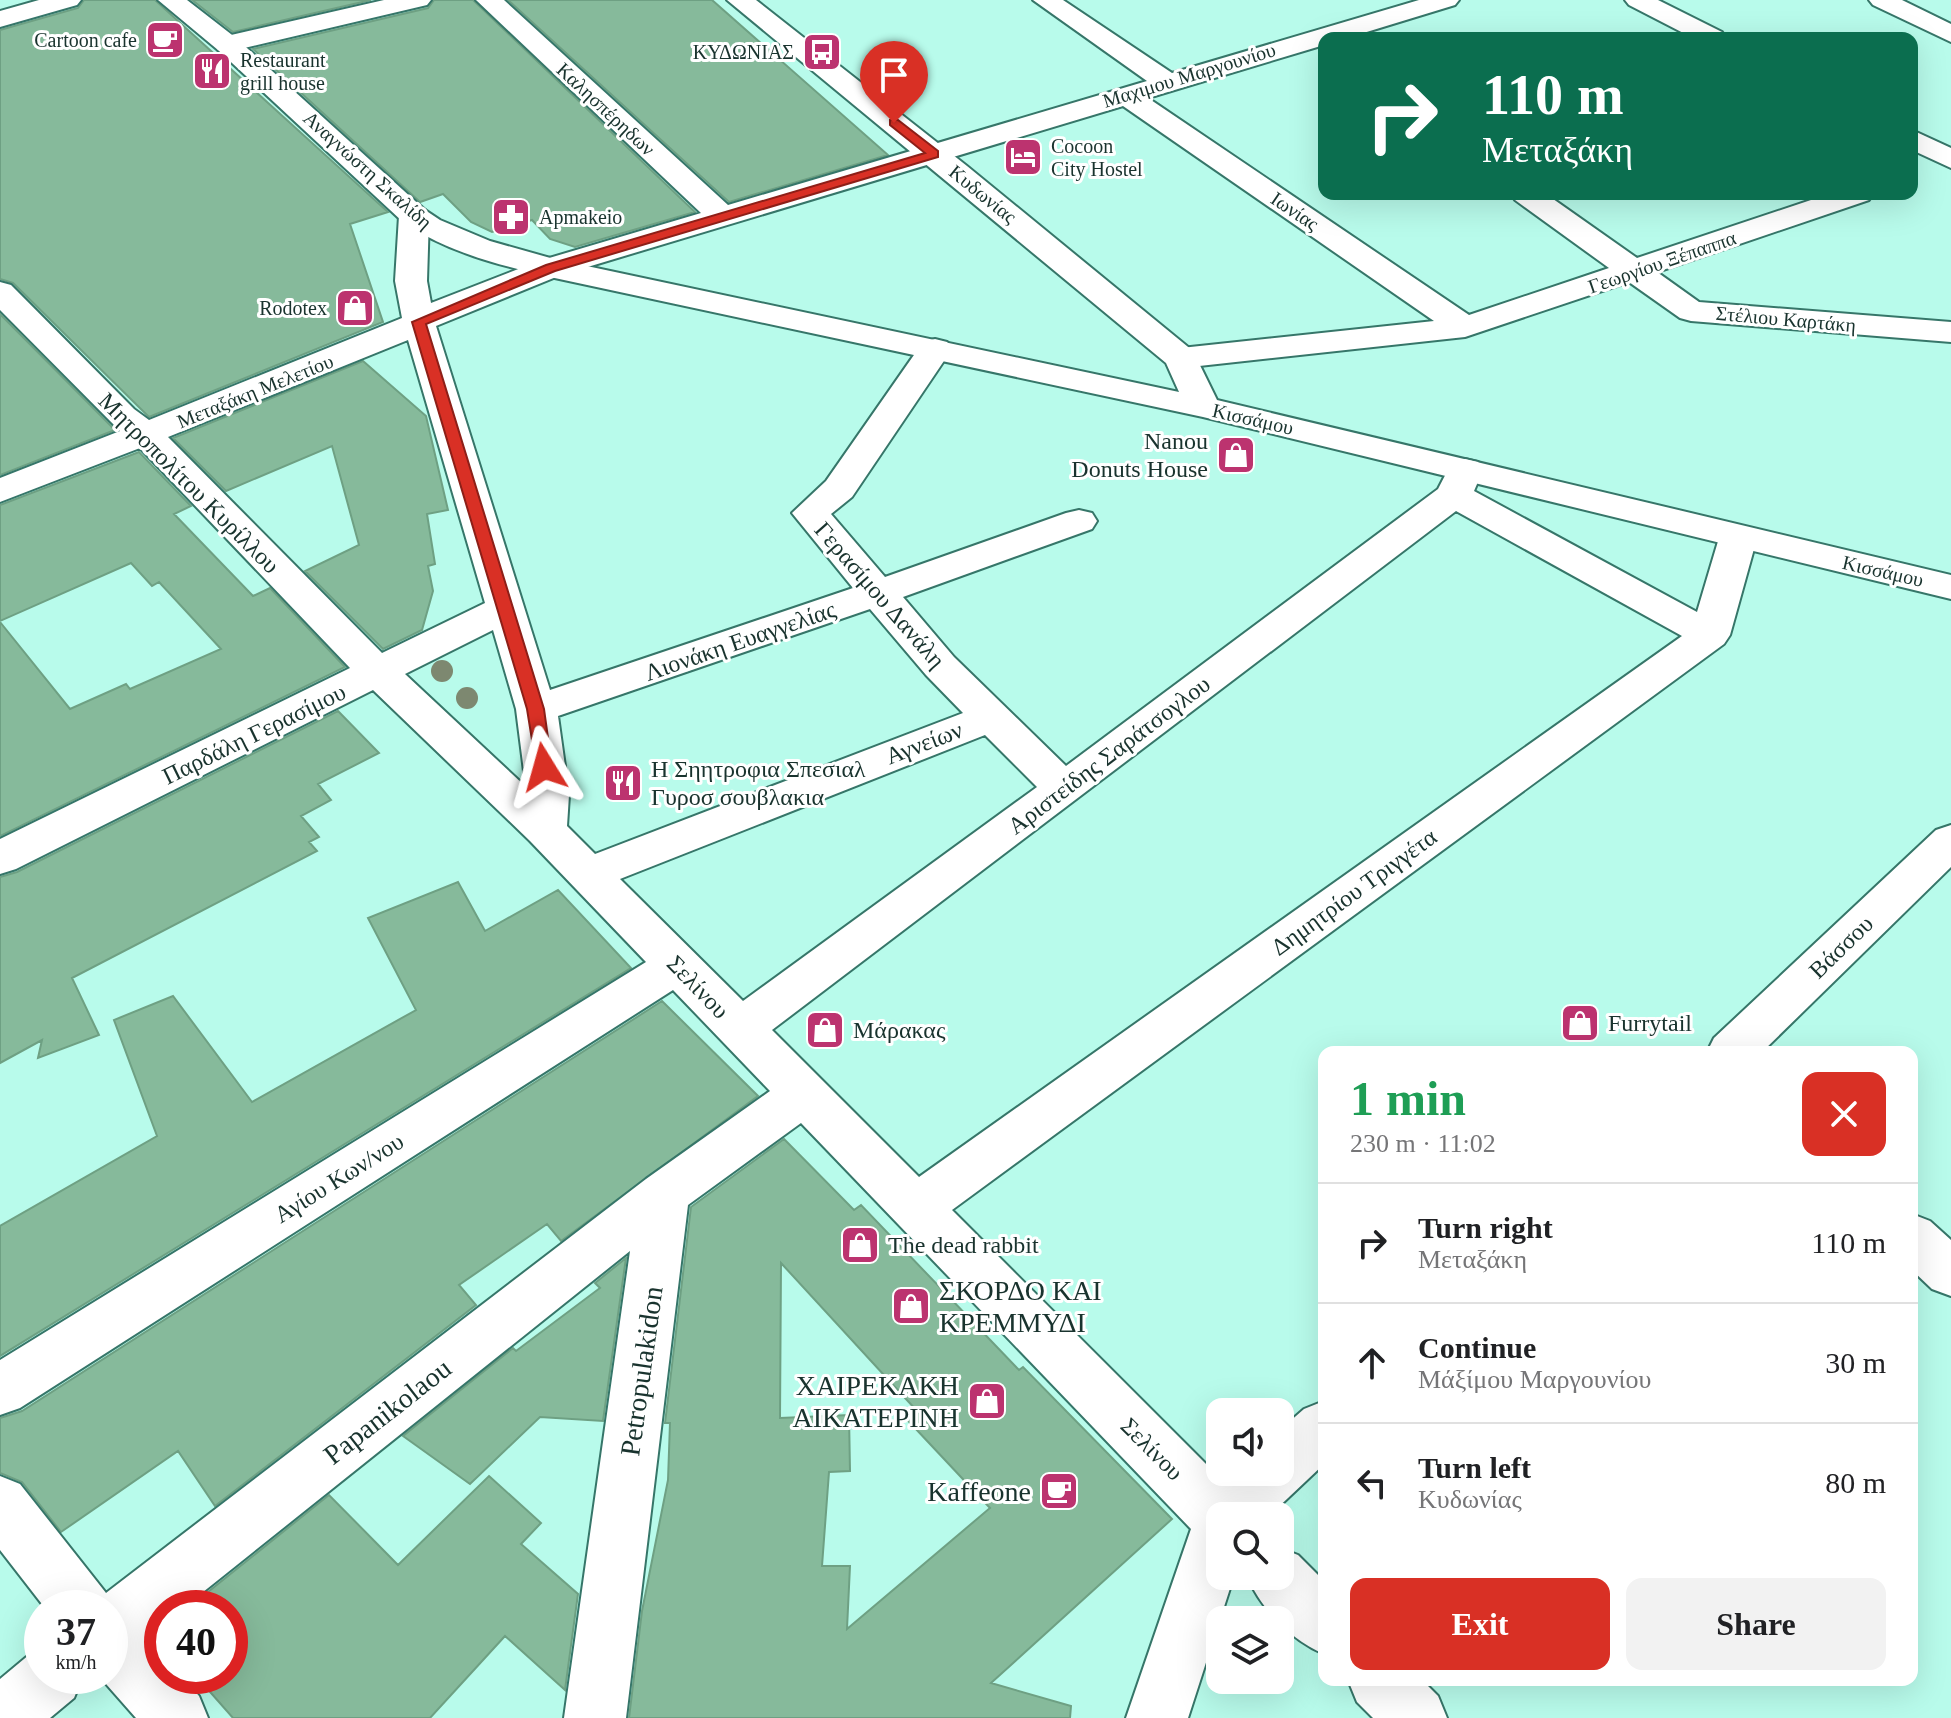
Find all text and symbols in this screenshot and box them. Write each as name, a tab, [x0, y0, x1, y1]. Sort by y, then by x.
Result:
cafe icon: Cartoon cafe	[144, 19, 186, 61]
place label: Cartoon cafe	[34, 29, 137, 51]
bus stop icon: ΚΥΔΩΝΙΑΣ	[801, 31, 843, 73]
street label: Μαχιμου Mαργουνίου	[1100, 38, 1278, 113]
place label: ΚΥΔΩΝΙΑΣ	[693, 41, 794, 63]
pin	[860, 41, 928, 123]
place label: Restaurant grill house	[240, 49, 326, 95]
restaurant icon: Restaurant grill house	[191, 50, 233, 92]
icon: arrive	[872, 53, 916, 97]
street label: Καλησπέρηδων	[552, 58, 659, 161]
icon: right	[1350, 64, 1454, 168]
text: 110 m	[1482, 64, 1624, 126]
street label: Αναγνώστη Σκαλίδη	[299, 107, 437, 234]
text: Μεταξάκη	[1482, 130, 1633, 170]
place label: Cocoon City Hostel	[1051, 135, 1143, 181]
hotel icon: Cocoon City Hostel	[1002, 136, 1044, 178]
street label: Κυδωνίας	[945, 160, 1021, 228]
street label: Ιωνίας	[1267, 187, 1323, 235]
pharmacy icon: Apmakeio	[490, 196, 532, 238]
place label: Apmakeio	[539, 206, 622, 229]
street label: Γεωργίου Ξέπαππα	[1585, 226, 1740, 299]
shop icon: Rodotex	[334, 287, 376, 329]
place label: Rodotex	[259, 297, 327, 319]
street label: Στέλιου Καρτάκη	[1715, 302, 1857, 337]
street label: Μεταξάκη Μελετίου	[174, 350, 337, 433]
street label: Μητροπολίτου Κυρίλλου	[94, 388, 284, 578]
street label: Κισσάμου	[1210, 399, 1296, 440]
place label: Nanou Donuts House	[1071, 428, 1208, 482]
shop icon: Nanou Donuts House	[1215, 434, 1257, 476]
street label: Γερασίμου Δανάλη	[810, 517, 950, 673]
street label: Κισσάμου	[1840, 551, 1926, 592]
street label: Λιονάκη Ευαγγελίας	[641, 596, 839, 686]
street label: Αριστείδης Σαράτσογλου	[1003, 671, 1215, 839]
street label: Παρδάλη Γερασίμου	[158, 678, 350, 790]
street label: Αγνείων	[882, 716, 966, 770]
position arrow	[502, 725, 586, 809]
place label: Η Σηητροφια Σπεσιαλ Γυροσ σουβλακια	[651, 756, 866, 810]
restaurant icon: Η Σηητροφια Σπεσιαλ Γυροσ σουβλακια	[602, 762, 644, 804]
street label: Δημητρίου Τριγγέτα	[1266, 823, 1442, 961]
street label: Βάσσου	[1804, 910, 1878, 984]
street label: Σελίνου	[662, 950, 734, 1024]
shop icon: Furrytail	[1559, 1002, 1601, 1044]
shop icon: Μάρακας	[804, 1009, 846, 1051]
place label: Furrytail	[1608, 1010, 1692, 1036]
place label: Μάρακας	[853, 1017, 946, 1043]
text: 1 min	[1350, 1072, 1466, 1125]
button: close	[1802, 1072, 1886, 1156]
street label: Αγίου Κων/νου	[270, 1128, 408, 1228]
text: 230 m · 11:02	[1350, 1129, 1496, 1158]
text: Turn right	[1418, 1211, 1553, 1244]
icon: right	[1350, 1221, 1394, 1265]
shop icon: The dead rabbit	[839, 1224, 881, 1266]
text: 110 m	[1811, 1226, 1886, 1259]
place label: The dead rabbit	[888, 1232, 1039, 1258]
text: Μεταξάκη	[1418, 1245, 1527, 1274]
place label: ΣΚΟΡΔΟ ΚΑΙ ΚΡΕΜΜΥΔΙ	[939, 1275, 1102, 1338]
street label: Petropulakidon	[614, 1284, 669, 1458]
shop icon: ΣΚΟΡΔΟ ΚΑΙ ΚΡΕΜΜΥΔΙ	[890, 1285, 932, 1327]
text: Continue	[1418, 1331, 1536, 1364]
icon: ahead	[1350, 1341, 1394, 1385]
text: 30 m	[1825, 1346, 1886, 1379]
street label: Papanikolaou	[318, 1352, 457, 1471]
text: Μάξίμου Mαργουνίου	[1418, 1365, 1651, 1394]
place label: ΧΑΙΡΕΚΑΚΗ ΑΙΚΑΤΕΡΙΝΗ	[793, 1370, 959, 1433]
shop icon: ΧΑΙΡΕΚΑΚΗ ΑΙΚΑΤΕΡΙΝΗ	[966, 1380, 1008, 1422]
map controls	[1206, 1398, 1294, 1694]
button: sound	[1206, 1398, 1294, 1486]
street label: Σελίνου	[1116, 1413, 1188, 1485]
text: Turn left	[1418, 1451, 1531, 1484]
icon: left	[1350, 1461, 1394, 1505]
text: 80 m	[1825, 1466, 1886, 1499]
cafe icon: Kaffeone	[1038, 1470, 1080, 1512]
place label: Kaffeone	[927, 1476, 1031, 1507]
text: Κυδωνίας	[1418, 1485, 1522, 1514]
button: search	[1206, 1502, 1294, 1590]
button: Exit	[1350, 1578, 1610, 1670]
button: Share	[1626, 1578, 1886, 1670]
speed limit sign: 40	[144, 1590, 248, 1694]
button: layers	[1206, 1606, 1294, 1694]
text: 37	[56, 1609, 96, 1654]
text: km/h	[55, 1651, 97, 1673]

